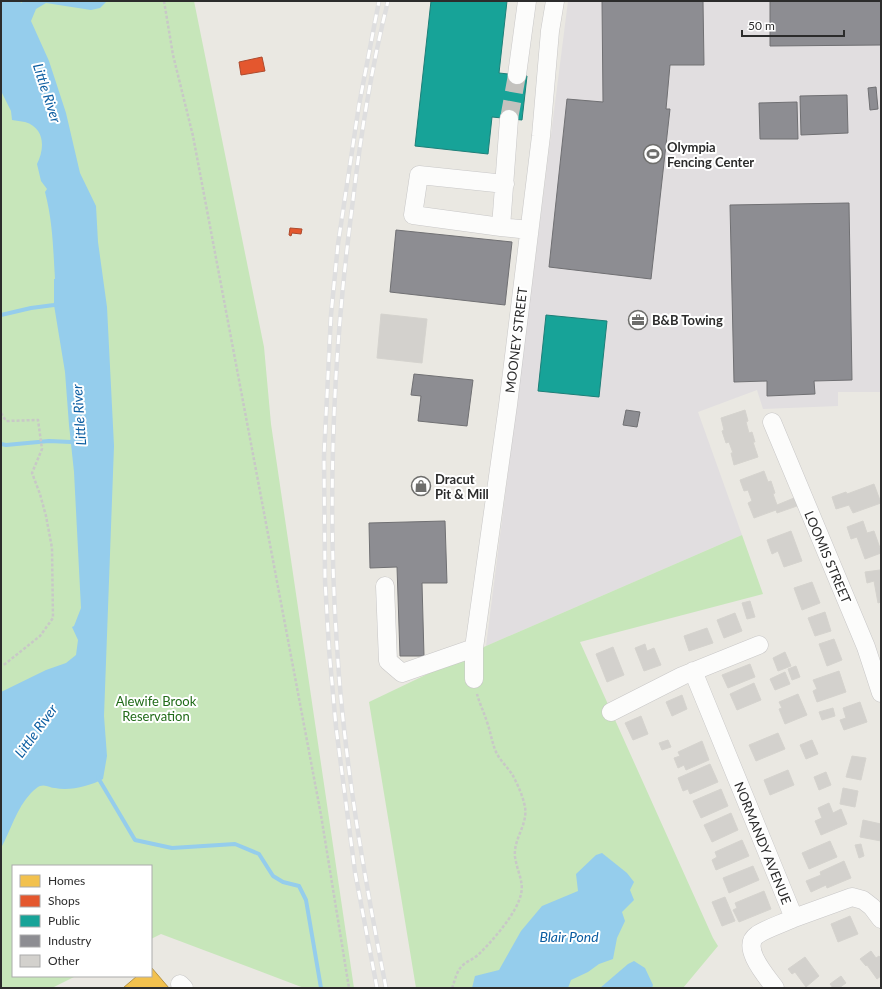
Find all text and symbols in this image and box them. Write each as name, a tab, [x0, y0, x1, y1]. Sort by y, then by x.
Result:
scale bar	[742, 12, 844, 38]
text: 50 m	[748, 18, 775, 33]
water label: Little River	[30, 61, 65, 125]
place label: Olympia Fencing Center	[667, 139, 754, 170]
sports icon: Olympia Fencing Center	[642, 143, 664, 165]
street label: MOONEY STREET	[502, 286, 530, 394]
office icon: B&B Towing	[627, 309, 649, 331]
place label: B&B Towing	[652, 312, 723, 328]
water label: Little River	[68, 384, 89, 446]
place label: Dracut Pit & Mill	[435, 471, 489, 502]
shop icon: Dracut Pit & Mill	[410, 475, 432, 497]
street label: LOOMIS STREET	[801, 508, 855, 606]
park label: Alewife Brook Reservation	[116, 693, 197, 724]
water label: Little River	[11, 701, 61, 761]
street label: NORMANDY AVENUE	[731, 779, 795, 907]
legend	[12, 865, 152, 977]
text: Homes	[48, 873, 85, 888]
text: Shops	[48, 893, 80, 908]
text: Public	[48, 913, 80, 928]
water label: Blair Pond	[539, 928, 599, 945]
text: Industry	[48, 933, 92, 948]
text: Other	[48, 953, 80, 968]

